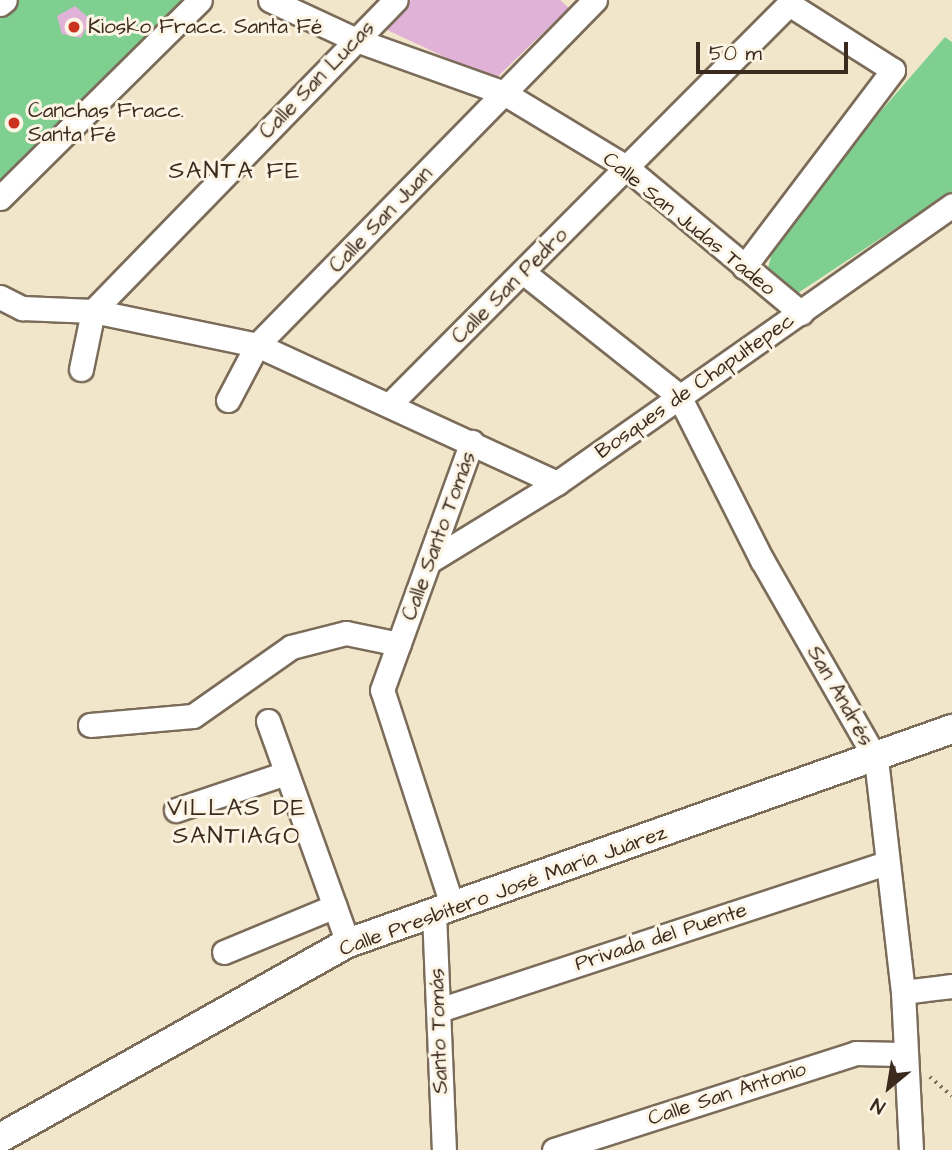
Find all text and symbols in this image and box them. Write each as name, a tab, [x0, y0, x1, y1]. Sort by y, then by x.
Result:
place label: Kiosko Fracc. Santa Fé	[88, 14, 322, 40]
street label: Calle San Lucas	[254, 16, 380, 144]
marker: Kiosko Fracc. Santa Fé	[66, 19, 82, 35]
scale bar	[700, 28, 852, 72]
text: 50 m	[709, 39, 762, 68]
place label: Canchas Fracc. Santa Fé	[28, 98, 184, 148]
marker: Canchas Fracc. Santa Fé	[6, 115, 22, 131]
street label: Calle San Judas Tadeo	[598, 147, 780, 301]
district label: SANTA FE	[170, 158, 300, 186]
street label: Calle San Juan	[324, 162, 438, 278]
street label: Calle San Pedro	[447, 223, 573, 349]
street label: Bosques de Chapultepec	[591, 308, 799, 464]
street label: Calle Santo Tomás	[397, 448, 481, 624]
street label: San Andrés	[801, 642, 879, 750]
district label: VILLAS DE SANTIAGO	[168, 795, 306, 851]
street label: Calle Presbítero José María Juárez	[336, 820, 670, 962]
street label: Privada del Puente	[572, 897, 750, 977]
street label: Santo Tomás	[424, 968, 454, 1094]
north arrow	[854, 1052, 924, 1122]
street label: Calle San Antonio	[645, 1057, 809, 1131]
text: N	[866, 1091, 890, 1120]

